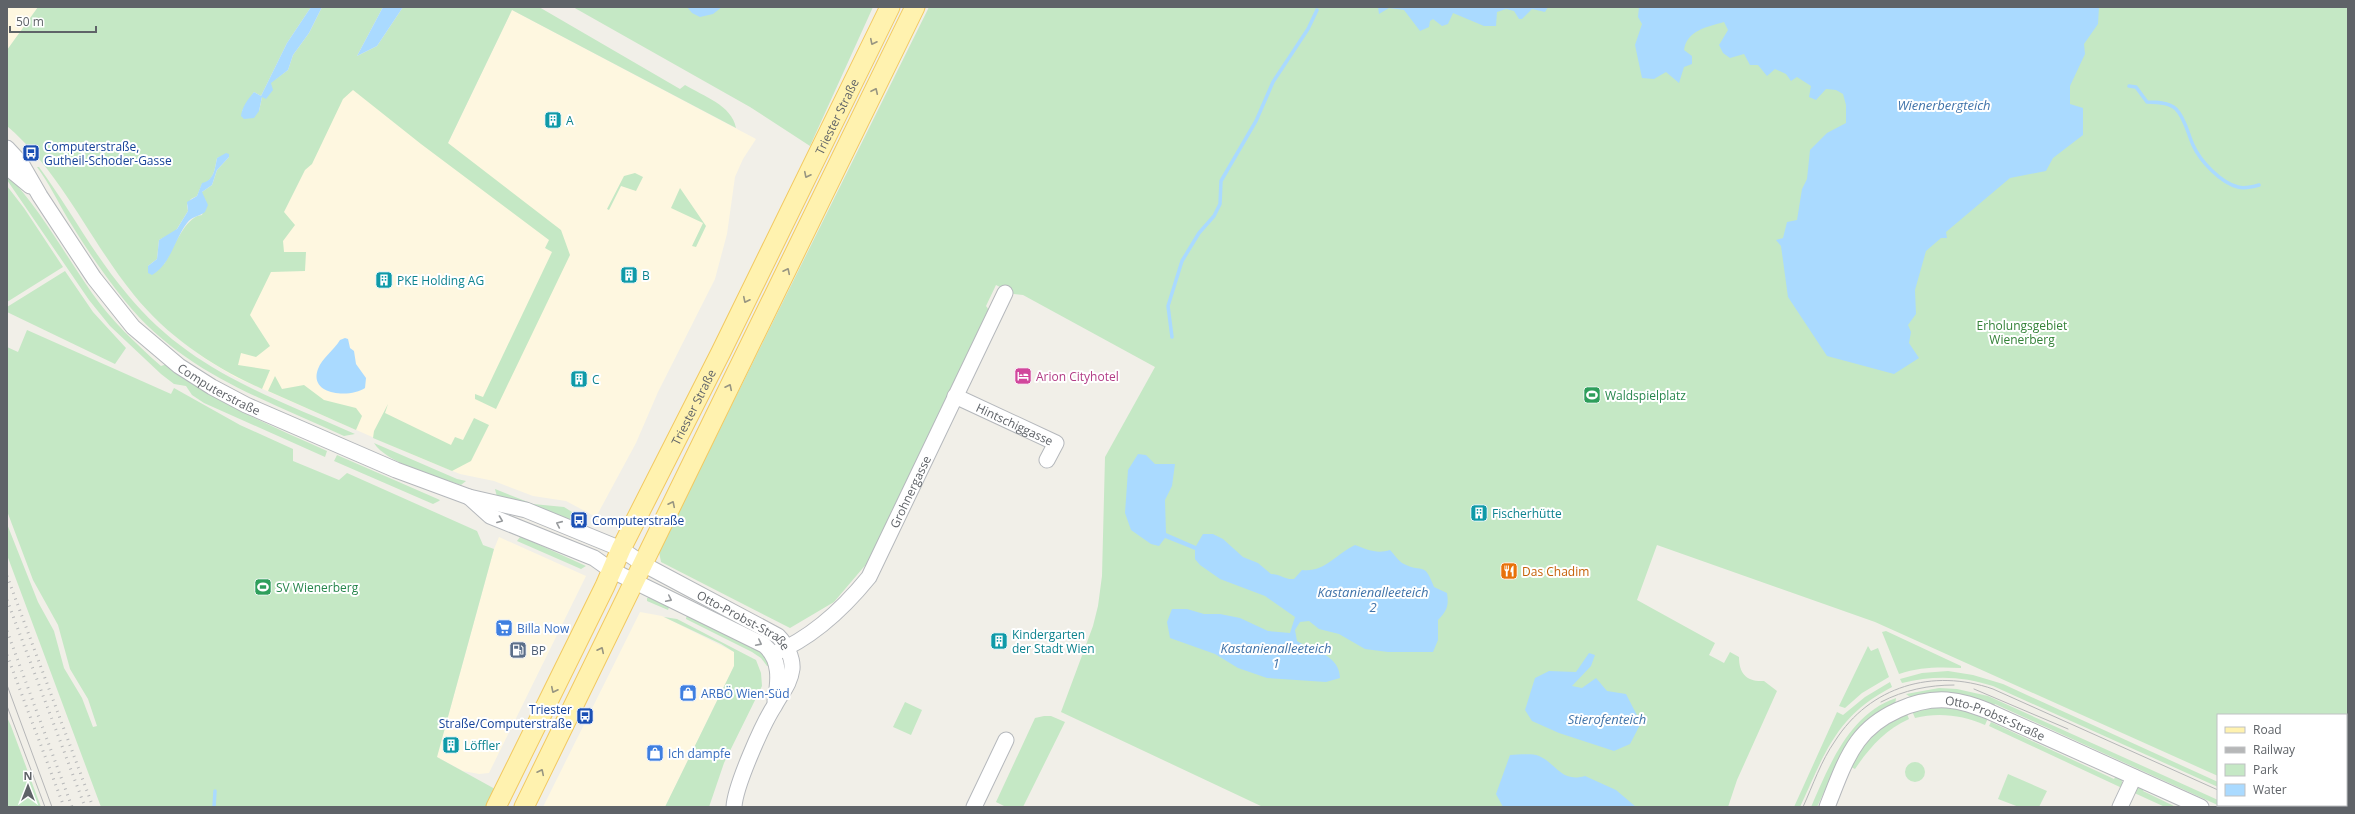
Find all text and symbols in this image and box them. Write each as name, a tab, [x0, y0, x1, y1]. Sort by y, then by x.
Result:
scale bar	[10, 8, 96, 34]
text: 50 m	[16, 13, 44, 30]
one-way arrow	[870, 38, 877, 45]
street label: Triester Straße	[811, 75, 862, 157]
one-way arrow	[870, 88, 878, 96]
water label: Wienerbergteich	[1897, 96, 1991, 114]
building icon: A	[543, 110, 563, 130]
place label: A	[566, 112, 574, 129]
place label: Computerstraße, Gutheil-Schoder-Gasse	[44, 138, 172, 169]
bus stop icon: Computerstraße, Gutheil-Schoder-Gasse	[21, 143, 41, 163]
one-way arrow	[804, 171, 812, 179]
building icon: B	[619, 265, 639, 285]
place label: B	[642, 267, 650, 284]
one-way arrow	[782, 268, 790, 275]
building icon: PKE Holding AG	[374, 270, 394, 290]
place label: PKE Holding AG	[397, 272, 484, 289]
one-way arrow	[743, 296, 751, 303]
park label: Erholungsgebiet Wienerberg	[1977, 317, 2067, 348]
street label: Computerstraße	[175, 359, 263, 419]
street label: Triester Straße	[667, 366, 720, 448]
hotel icon: Arion Cityhotel	[1013, 366, 1033, 386]
place label: Arion Cityhotel	[1036, 368, 1119, 385]
building icon: C	[569, 369, 589, 389]
place label: C	[592, 371, 600, 388]
one-way arrow	[724, 384, 732, 392]
sports icon: Waldspielplatz	[1582, 385, 1602, 405]
place label: Waldspielplatz	[1605, 387, 1686, 404]
street label: Hintschiggasse	[973, 399, 1056, 449]
street label: Grohnergasse	[885, 452, 935, 531]
one-way arrow	[667, 501, 675, 508]
building icon: Fischerhütte	[1469, 503, 1489, 523]
place label: Fischerhütte	[1492, 505, 1562, 522]
bus stop icon: Computerstraße	[569, 510, 589, 530]
place label: Computerstraße	[592, 512, 685, 529]
one-way arrow	[496, 515, 503, 523]
one-way arrow	[555, 521, 563, 529]
restaurant icon: Das Chadim	[1499, 561, 1519, 581]
place label: Das Chadim	[1522, 563, 1589, 580]
sports icon: SV Wienerberg	[253, 577, 273, 597]
place label: SV Wienerberg	[276, 579, 359, 596]
water label: Kastanienalleeteich 2	[1318, 583, 1428, 616]
street label: Otto-Probst-Straße	[694, 586, 795, 653]
one-way arrow	[665, 594, 673, 602]
supermarket icon: Billa Now	[494, 618, 514, 638]
place label: Billa Now	[517, 620, 570, 637]
place label: Kindergarten der Stadt Wien	[1012, 626, 1095, 657]
building icon: Kindergarten der Stadt Wien	[989, 631, 1009, 651]
one-way arrow	[755, 638, 762, 645]
water label: Kastanienalleeteich 1	[1221, 639, 1331, 672]
fuel station icon: BP	[508, 640, 528, 660]
place label: BP	[531, 642, 546, 659]
one-way arrow	[596, 646, 604, 654]
shop icon: ARBÖ Wien-Süd	[678, 683, 698, 703]
place label: ARBÖ Wien-Süd	[701, 685, 790, 702]
one-way arrow	[551, 686, 559, 693]
street label: Otto-Probst-Straße	[1944, 691, 2048, 744]
place label: Triester Straße/Computerstraße	[439, 701, 572, 732]
bus stop icon: Triester Straße/Computerstraße	[575, 706, 595, 726]
water label: Stierofenteich	[1568, 710, 1646, 728]
legend	[2217, 714, 2347, 806]
text: Road	[2253, 721, 2282, 738]
building icon: Löffler	[441, 735, 461, 755]
place label: Löffler	[464, 737, 500, 754]
text: Railway	[2253, 741, 2296, 758]
shop icon: Ich dampfe	[645, 743, 665, 763]
place label: Ich dampfe	[668, 745, 731, 762]
text: Park	[2253, 761, 2279, 778]
north arrow	[8, 766, 48, 806]
text: N	[24, 768, 32, 783]
one-way arrow	[536, 769, 544, 776]
text: Water	[2253, 781, 2287, 798]

